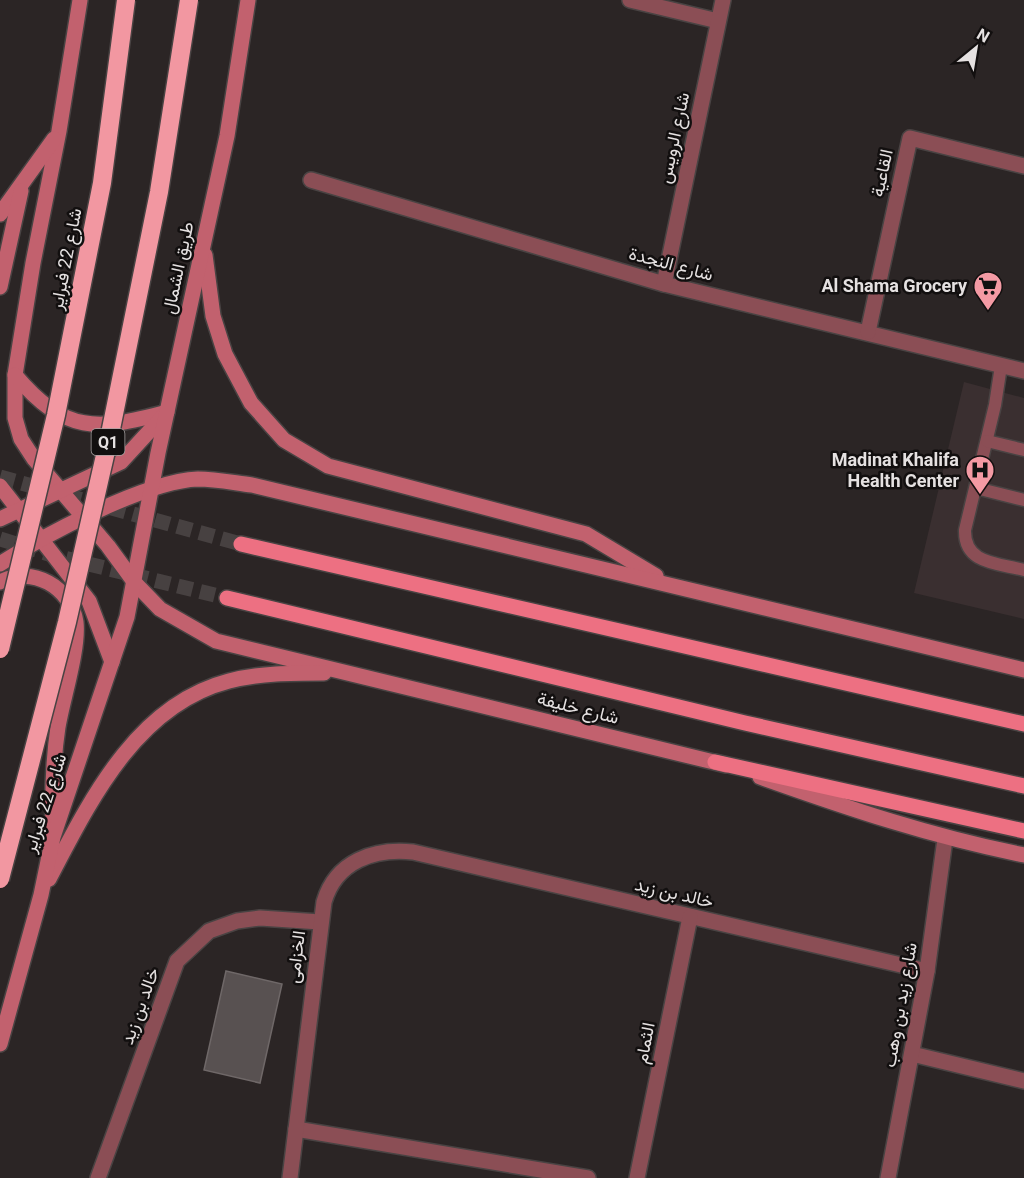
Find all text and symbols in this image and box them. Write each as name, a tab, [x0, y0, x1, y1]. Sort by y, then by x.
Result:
north arrow	[946, 18, 1006, 78]
text: N	[974, 24, 993, 46]
street label: شارع الرويس	[654, 90, 695, 186]
street label: القاعية	[866, 147, 897, 199]
street label: شارع 22 فبراير	[45, 206, 88, 313]
street label: طريق الشمال	[157, 220, 199, 316]
street label: شارع النجدة	[626, 242, 716, 287]
supermarket icon: Al Shama Grocery	[972, 270, 1004, 312]
place label: Al Shama Grocery	[822, 275, 968, 296]
road number: Q1	[92, 429, 124, 455]
place label: Madinat Khalifa Health Center	[832, 449, 959, 491]
hospital icon: Madinat Khalifa Health Center	[964, 454, 996, 496]
street label: شارع خليفة	[535, 687, 621, 730]
street label: شارع 22 فبراير	[18, 751, 72, 857]
street label: خالد بن زيد	[633, 873, 715, 913]
street label: الخزامى	[282, 929, 310, 985]
street label: شارع زيد بن وهب	[878, 941, 923, 1069]
street label: خالد بن زيد	[116, 965, 164, 1047]
street label: الثمام	[630, 1021, 661, 1066]

